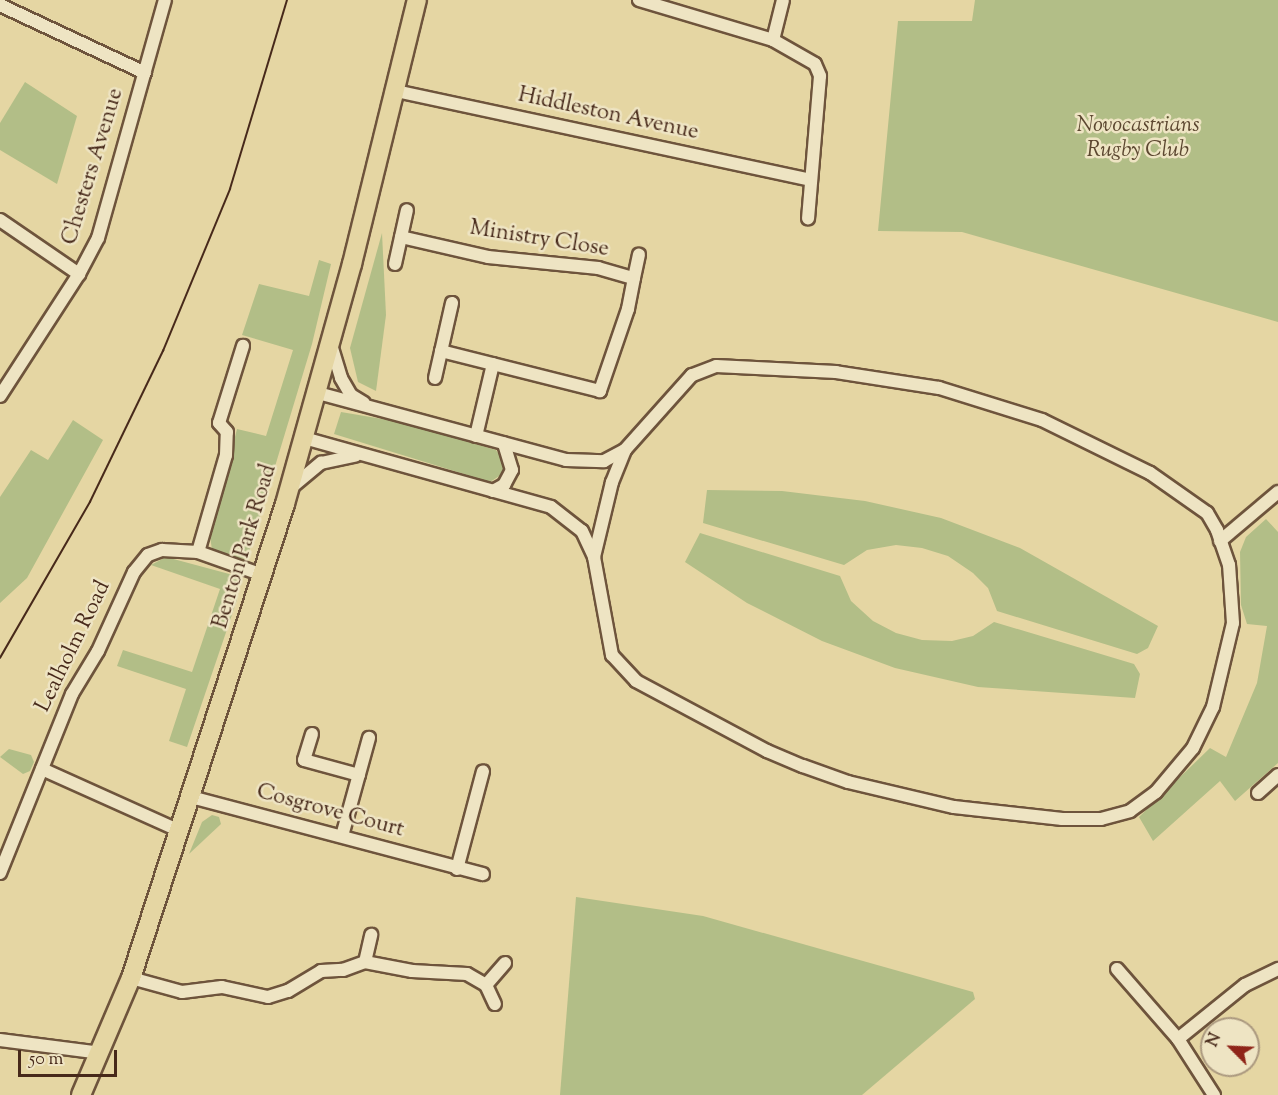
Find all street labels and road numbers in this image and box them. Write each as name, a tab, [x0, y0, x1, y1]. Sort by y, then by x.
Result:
street label: Hiddleston Avenue	[515, 83, 701, 147]
street label: Chesters Avenue	[58, 86, 130, 248]
street label: Ministry Close	[468, 216, 610, 264]
street label: Benton Park Road	[208, 462, 284, 632]
street label: Lealholm Road	[31, 577, 117, 717]
street label: Cosgrove Court	[253, 780, 407, 844]

